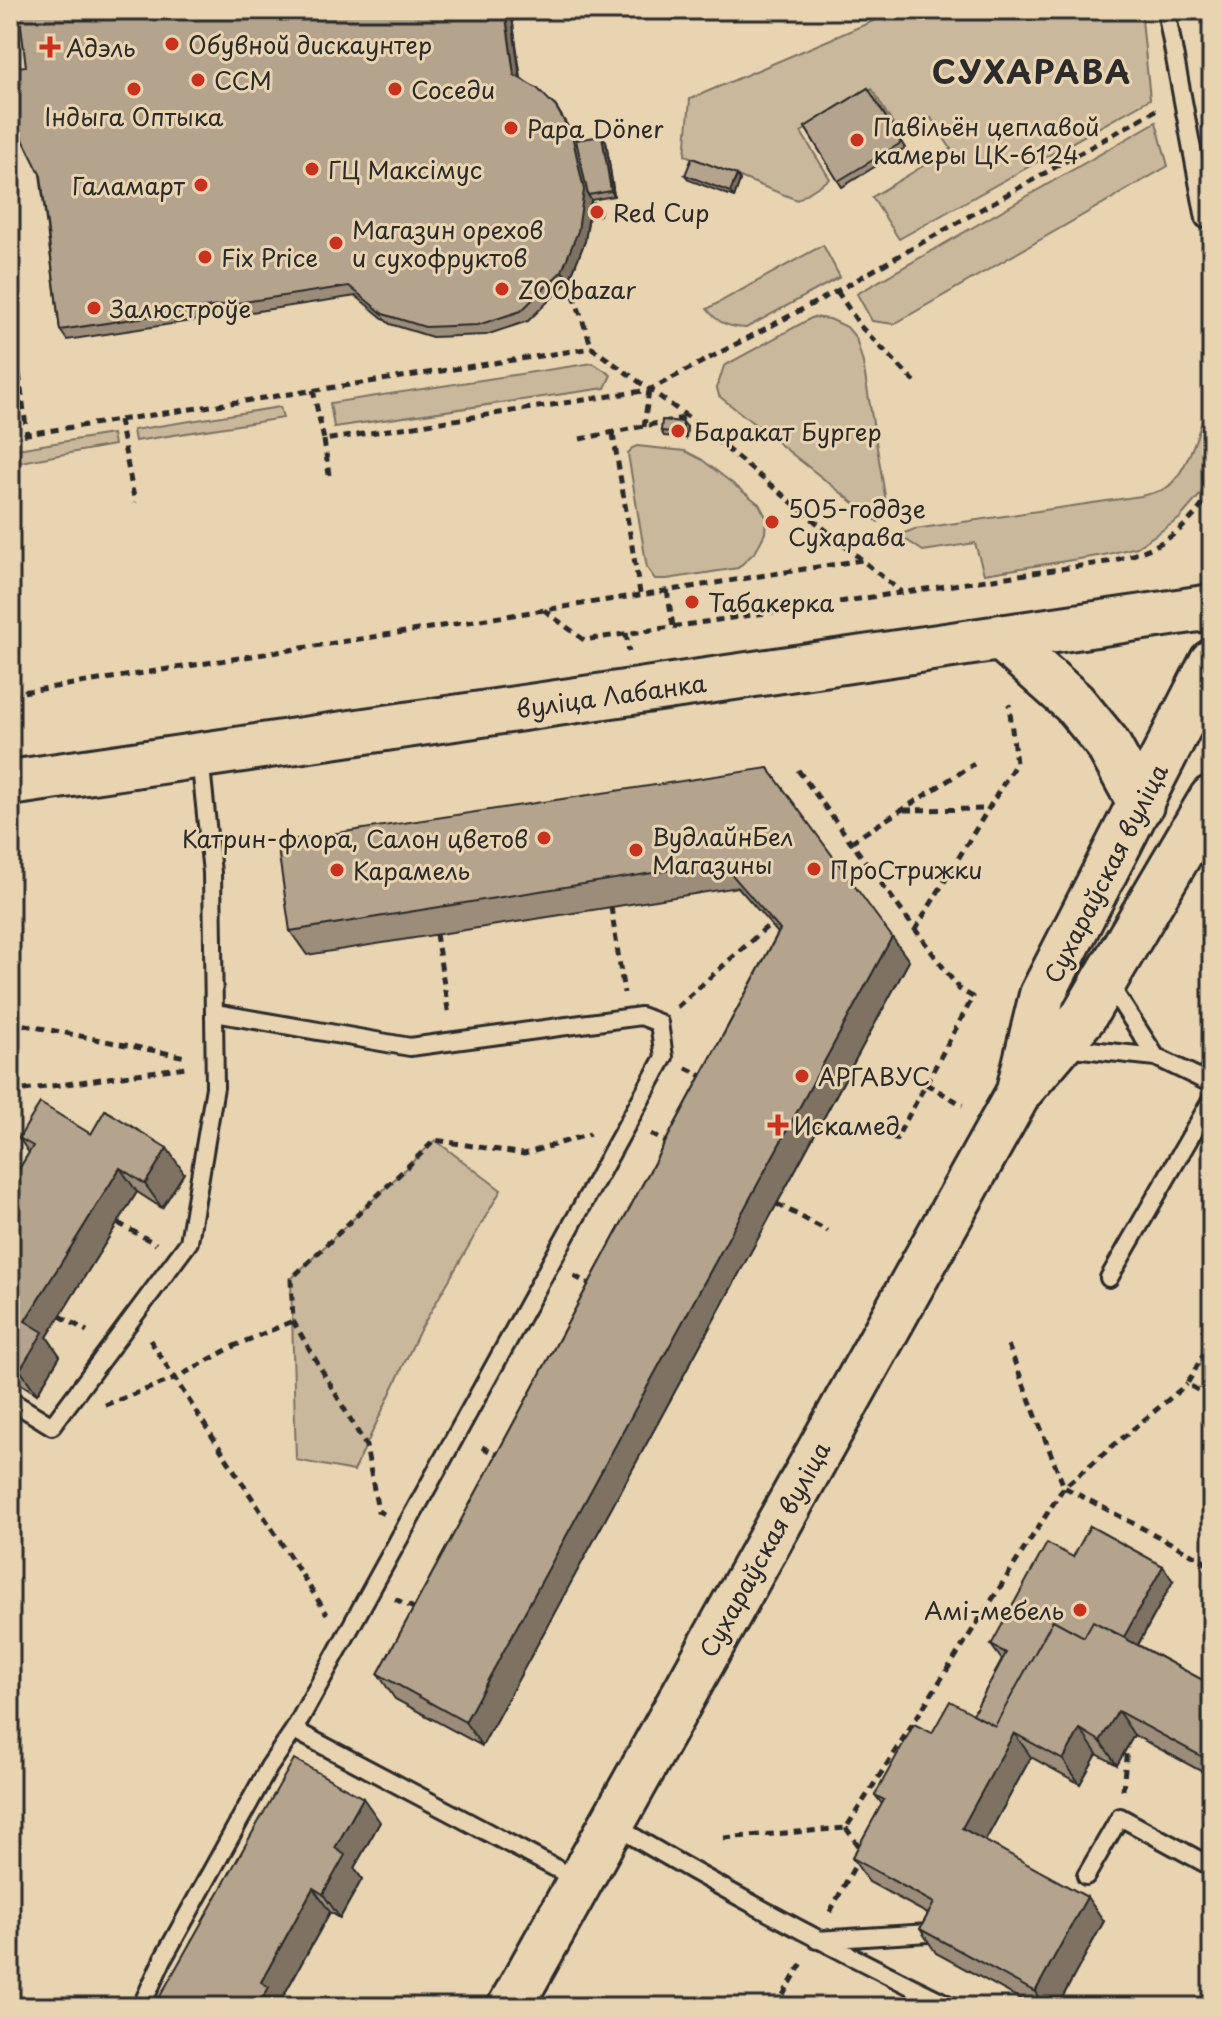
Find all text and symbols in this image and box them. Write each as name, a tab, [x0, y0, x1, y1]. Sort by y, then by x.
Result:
place label: Обувной дискаунтер	[188, 26, 432, 62]
place label: Адэль	[66, 29, 135, 65]
marker: Обувной дискаунтер	[163, 35, 181, 53]
marker: Адэль	[41, 38, 59, 56]
district label: СУХАРАВА	[932, 47, 1132, 95]
place label: ССМ	[214, 62, 272, 98]
marker: ССМ	[189, 71, 207, 89]
place label: Соседи	[411, 71, 495, 107]
marker: Індыга Оптыка	[125, 80, 143, 98]
marker: Соседи	[386, 80, 404, 98]
place label: Індыга Оптыка	[45, 98, 224, 134]
place label: Павільён цеплавой камеры ЦК-6124	[873, 108, 1100, 172]
place label: Papa Döner	[527, 110, 664, 146]
marker: Papa Döner	[502, 119, 520, 137]
marker: Павільён цеплавой камеры ЦК-6124	[848, 131, 866, 149]
place label: ГЦ Максімус	[328, 151, 482, 187]
marker: ГЦ Максімус	[303, 160, 321, 178]
place label: Галамарт	[72, 167, 186, 203]
marker: Галамарт	[192, 176, 210, 194]
place label: Red Cup	[613, 194, 710, 230]
marker: Red Cup	[588, 203, 606, 221]
place label: Магазин орехов и сухофруктов	[352, 211, 543, 275]
marker: Магазин орехов и сухофруктов	[327, 234, 345, 252]
place label: Fix Price	[221, 239, 318, 275]
marker: Fix Price	[196, 248, 214, 266]
place label: ZOObazar	[518, 271, 636, 307]
marker: ZOObazar	[493, 280, 511, 298]
place label: Залюстроўе	[109, 290, 251, 326]
marker: Залюстроўе	[85, 299, 103, 317]
place label: Баракат Бургер	[694, 413, 882, 449]
marker: Баракат Бургер	[669, 422, 687, 440]
place label: 505-годдзе Сухарава	[788, 490, 926, 554]
marker: 505-годдзе Сухарава	[763, 513, 781, 531]
place label: Табакерка	[708, 584, 834, 620]
marker: Табакерка	[683, 593, 701, 611]
street label: вуліца Лабанка	[513, 664, 709, 726]
street label: Сухараўская вуліца	[1034, 757, 1176, 989]
place label: ВудлайнБел Магазины	[652, 818, 793, 882]
place label: Катрин-флора, Салон цветов	[182, 820, 528, 856]
marker: Катрин-флора, Салон цветов	[535, 829, 553, 847]
marker: ВудлайнБел Магазины	[627, 841, 645, 859]
place label: ПроСтрижки	[830, 851, 983, 887]
place label: Карамель	[353, 852, 470, 888]
marker: ПроСтрижки	[805, 860, 823, 878]
marker: Карамель	[328, 861, 346, 879]
place label: АРГАВУС	[818, 1058, 931, 1094]
marker: АРГАВУС	[793, 1067, 811, 1085]
place label: Искамед	[794, 1107, 900, 1143]
marker: Искамед	[769, 1116, 787, 1134]
street label: Сухараўская вуліца	[690, 1434, 839, 1664]
place label: Амі-мебель	[924, 1592, 1064, 1628]
marker: Амі-мебель	[1071, 1601, 1089, 1619]

